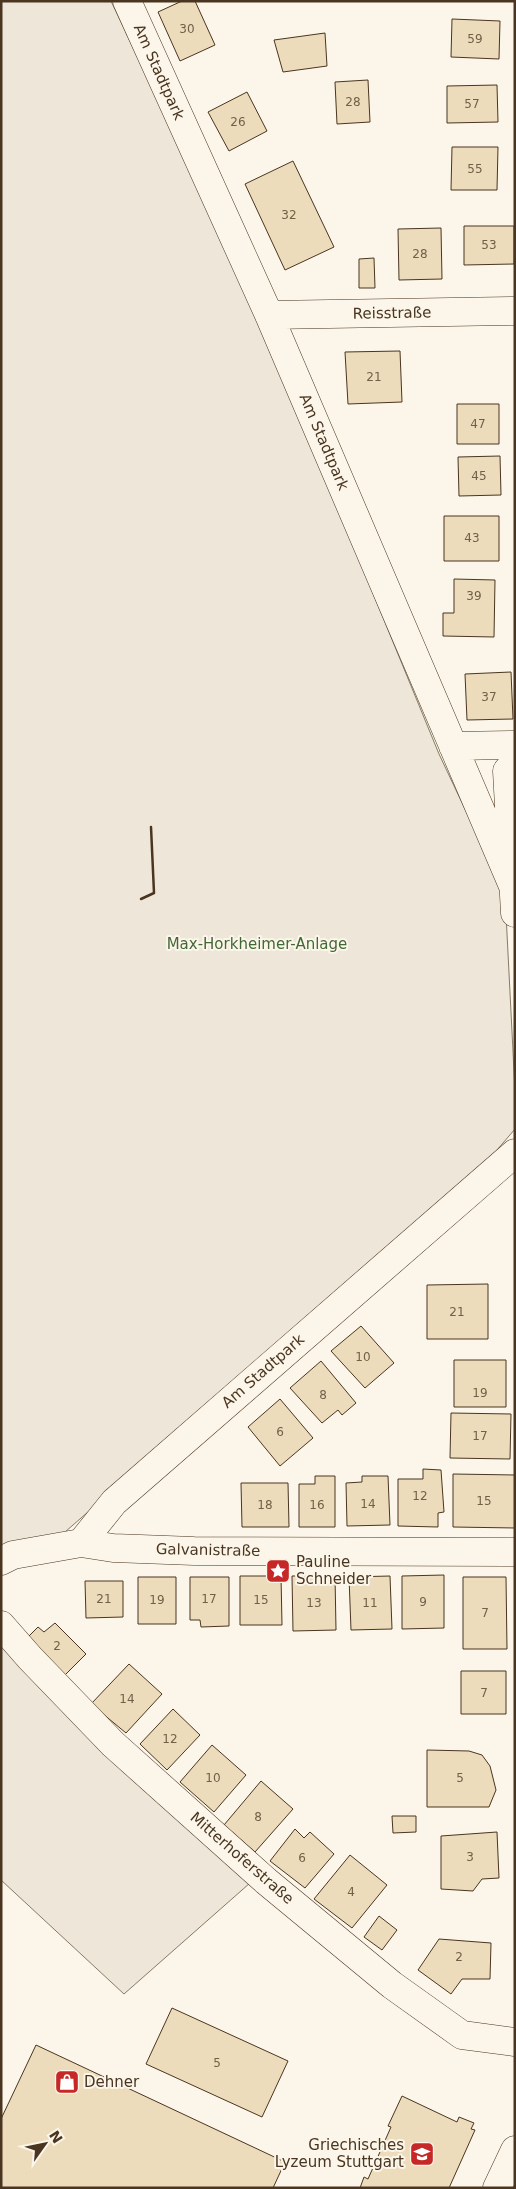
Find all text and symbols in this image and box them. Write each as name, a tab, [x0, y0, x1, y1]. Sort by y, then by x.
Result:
street label: Am Stadtpark	[130, 21, 188, 123]
house number: 30	[179, 22, 195, 36]
house number: 59	[467, 32, 483, 46]
house number: 28	[345, 95, 361, 109]
house number: 57	[464, 97, 480, 111]
house number: 26	[230, 115, 246, 129]
house number: 55	[467, 162, 483, 176]
house number: 32	[281, 208, 297, 222]
house number: 53	[481, 238, 497, 252]
house number: 28	[412, 247, 428, 261]
street label: Reisstraße	[352, 303, 432, 323]
house number: 21	[366, 370, 382, 384]
street label: Am Stadtpark	[296, 391, 353, 493]
house number: 47	[470, 417, 486, 431]
house number: 45	[471, 469, 487, 483]
house number: 43	[464, 531, 480, 545]
house number: 39	[466, 589, 482, 603]
house number: 37	[481, 690, 497, 704]
park label: Max-Horkheimer-Anlage	[167, 935, 347, 953]
house number: 21	[449, 1305, 465, 1319]
street label: Am Stadtpark	[218, 1330, 308, 1412]
house number: 10	[355, 1350, 371, 1364]
house number: 19	[472, 1386, 488, 1400]
house number: 8	[319, 1388, 327, 1402]
house number: 6	[276, 1425, 284, 1439]
house number: 17	[472, 1429, 488, 1443]
house number: 12	[412, 1489, 428, 1503]
house number: 15	[476, 1494, 492, 1508]
house number: 14	[360, 1497, 376, 1511]
house number: 18	[257, 1498, 273, 1512]
house number: 16	[309, 1498, 325, 1512]
street label: Galvanistraße	[156, 1540, 260, 1560]
place label: Pauline Schneider	[296, 1553, 372, 1588]
place icon: Pauline Schneider	[265, 1558, 291, 1584]
house number: 21	[96, 1592, 112, 1606]
house number: 17	[201, 1592, 217, 1606]
house number: 19	[149, 1593, 165, 1607]
house number: 15	[253, 1593, 269, 1607]
house number: 9	[419, 1595, 427, 1609]
house number: 13	[306, 1596, 322, 1610]
house number: 11	[362, 1596, 378, 1610]
house number: 7	[481, 1606, 489, 1620]
house number: 2	[53, 1639, 61, 1653]
house number: 7	[480, 1686, 488, 1700]
house number: 14	[119, 1692, 135, 1706]
house number: 12	[162, 1732, 178, 1746]
house number: 10	[205, 1771, 221, 1785]
house number: 5	[456, 1771, 464, 1785]
street label: Mitterhoferstraße	[187, 1808, 297, 1908]
house number: 8	[254, 1810, 262, 1824]
house number: 3	[466, 1850, 474, 1864]
house number: 6	[298, 1851, 306, 1865]
house number: 4	[347, 1885, 355, 1899]
house number: 2	[455, 1950, 463, 1964]
house number: 5	[213, 2056, 221, 2070]
shop icon: Dehner	[54, 2069, 80, 2095]
place label: Dehner	[84, 2073, 140, 2091]
north arrow	[20, 2119, 70, 2169]
text: N	[46, 2128, 66, 2146]
place label: Griechisches Lyzeum Stuttgart	[275, 2136, 404, 2171]
school or university icon: Griechisches Lyzeum Stuttgart	[409, 2141, 435, 2167]

